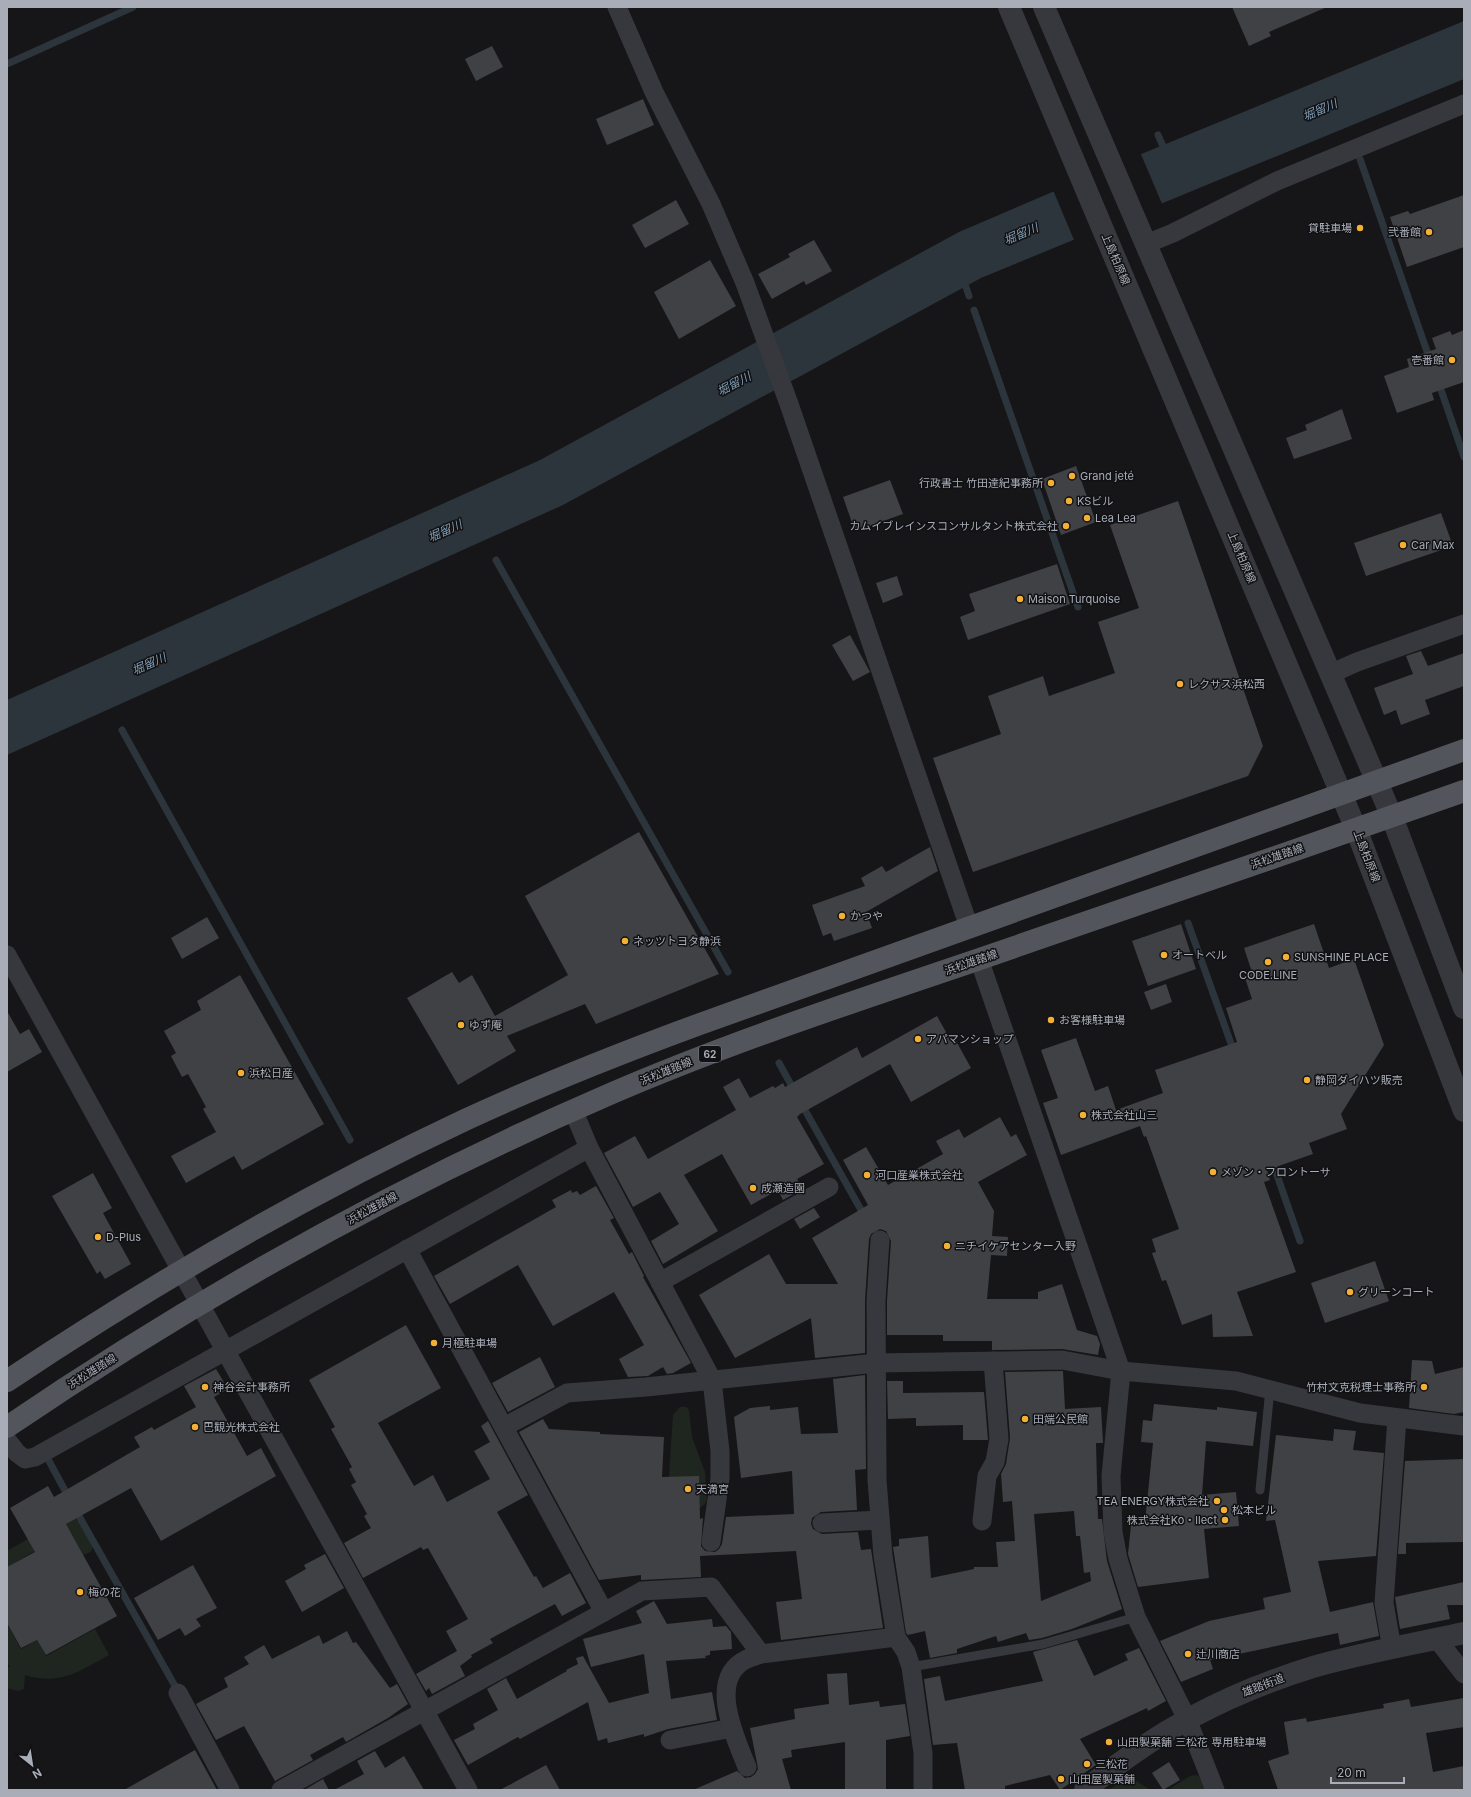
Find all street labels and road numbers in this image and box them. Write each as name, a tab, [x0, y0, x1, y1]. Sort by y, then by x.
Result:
street label: 上島柏原線	[1099, 231, 1133, 287]
street label: 上島柏原線	[1225, 529, 1259, 585]
street label: 上島柏原線	[1351, 828, 1383, 884]
street label: 浜松雄踏線	[1249, 840, 1305, 872]
street label: 浜松雄踏線	[943, 946, 999, 978]
road number: 62	[699, 1046, 721, 1062]
street label: 浜松雄踏線	[638, 1054, 694, 1088]
street label: 浜松雄踏線	[344, 1189, 400, 1227]
street label: 浜松雄踏線	[65, 1350, 119, 1392]
street label: 雄踏街道	[1240, 1671, 1286, 1699]

